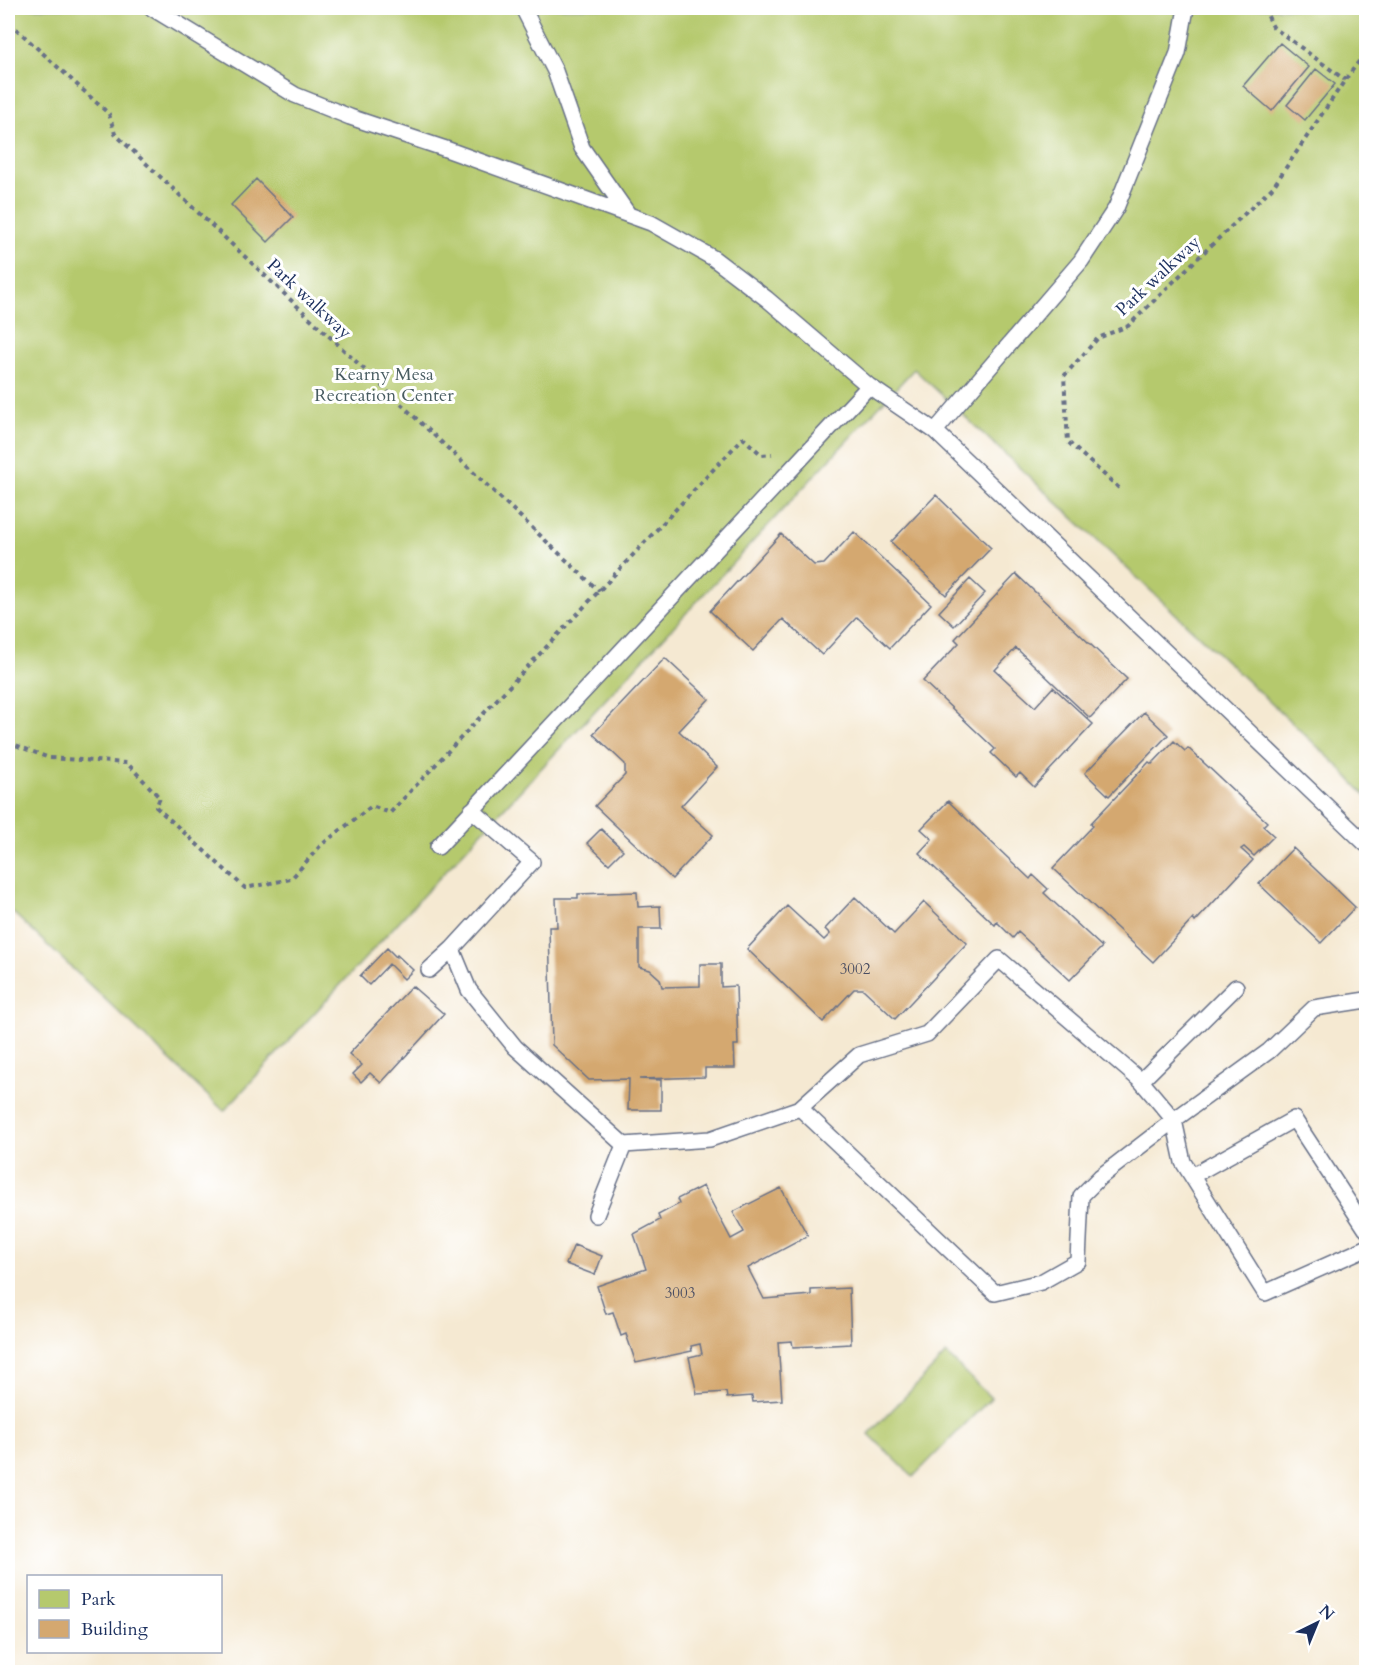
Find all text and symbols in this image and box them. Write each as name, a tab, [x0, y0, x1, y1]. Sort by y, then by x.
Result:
street label: Park walkway	[1110, 230, 1206, 322]
street label: Park walkway	[261, 253, 357, 345]
park label: Kearny Mesa Recreation Center	[314, 362, 454, 408]
house number: 3002	[840, 959, 871, 979]
house number: 3003	[665, 1283, 695, 1303]
legend	[27, 1575, 222, 1653]
text: Park	[81, 1587, 116, 1612]
north arrow	[1287, 1593, 1347, 1653]
text: N	[1314, 1600, 1339, 1626]
text: Building	[81, 1617, 149, 1642]

